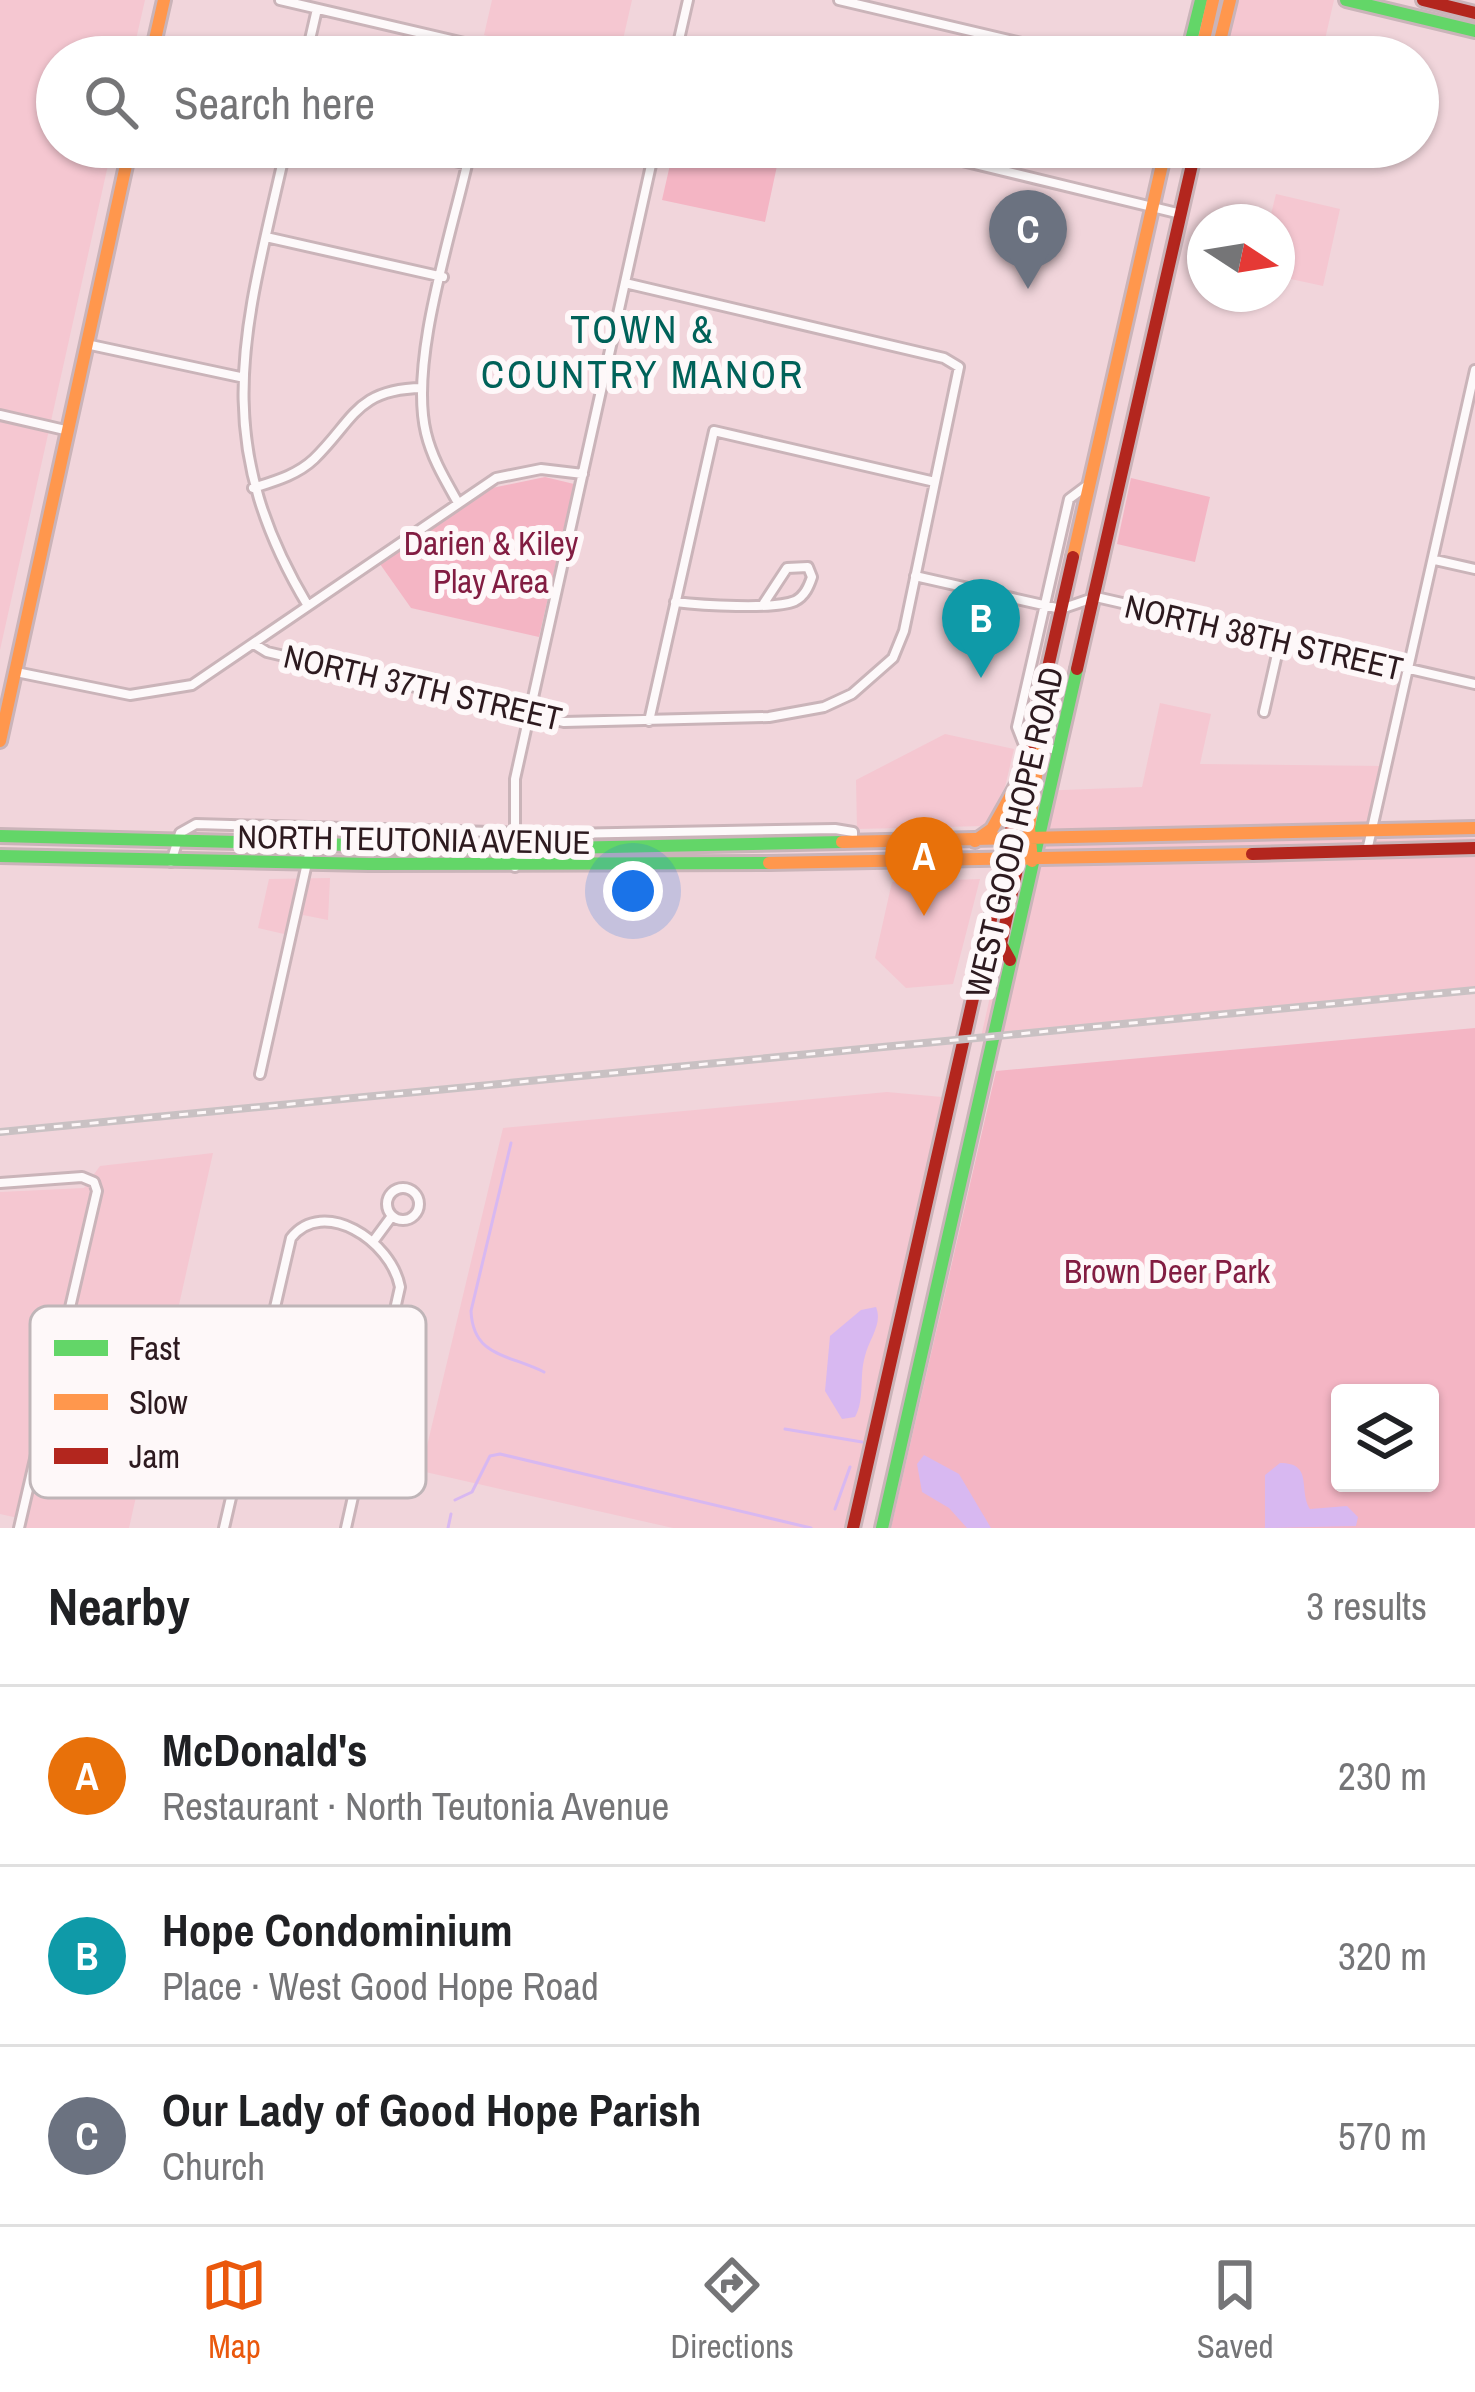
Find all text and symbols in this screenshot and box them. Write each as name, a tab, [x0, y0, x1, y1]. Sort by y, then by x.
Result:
search box	[36, 36, 1439, 168]
icon: search	[78, 69, 144, 135]
text: Search here	[174, 72, 375, 133]
pin: C	[989, 190, 1067, 289]
north arrow	[1187, 204, 1295, 312]
district label: TOWN & COUNTRY MANOR	[481, 303, 805, 400]
park label: Darien & Kiley Play Area	[404, 521, 579, 603]
pin: B	[942, 579, 1020, 678]
street label: NORTH 38TH STREET	[1121, 584, 1407, 690]
street label: NORTH 37TH STREET	[280, 634, 566, 740]
street label: WEST GOOD HOPE ROAD	[955, 662, 1073, 1002]
street label: NORTH TEUTONIA AVENUE	[237, 814, 591, 864]
pin: A	[885, 817, 963, 916]
your location	[603, 861, 663, 921]
park label: Brown Deer Park	[1064, 1249, 1270, 1293]
legend	[30, 1306, 426, 1498]
text: Fast	[129, 1326, 180, 1370]
text: Slow	[129, 1380, 188, 1424]
map controls	[1331, 1384, 1439, 1492]
button: layers	[1331, 1384, 1439, 1492]
text: Jam	[129, 1434, 180, 1478]
text: Nearby	[48, 1572, 190, 1641]
text: 3 results	[1306, 1580, 1427, 1632]
text: McDonald's	[162, 1719, 368, 1780]
text: A	[75, 1750, 99, 1802]
text: 230 m	[1338, 1750, 1427, 1802]
text: Restaurant · North Teutonia Avenue	[162, 1780, 669, 1832]
text: Hope Condominium	[162, 1899, 513, 1960]
text: B	[75, 1930, 99, 1982]
text: 320 m	[1338, 1930, 1427, 1982]
text: Place · West Good Hope Road	[162, 1960, 599, 2012]
text: Our Lady of Good Hope Parish	[162, 2079, 701, 2140]
text: C	[75, 2110, 99, 2162]
text: 570 m	[1338, 2110, 1427, 2162]
text: Church	[162, 2140, 265, 2192]
tab: Map	[201, 2252, 267, 2368]
tab: Directions	[670, 2252, 794, 2368]
tab: Saved	[1197, 2252, 1273, 2368]

